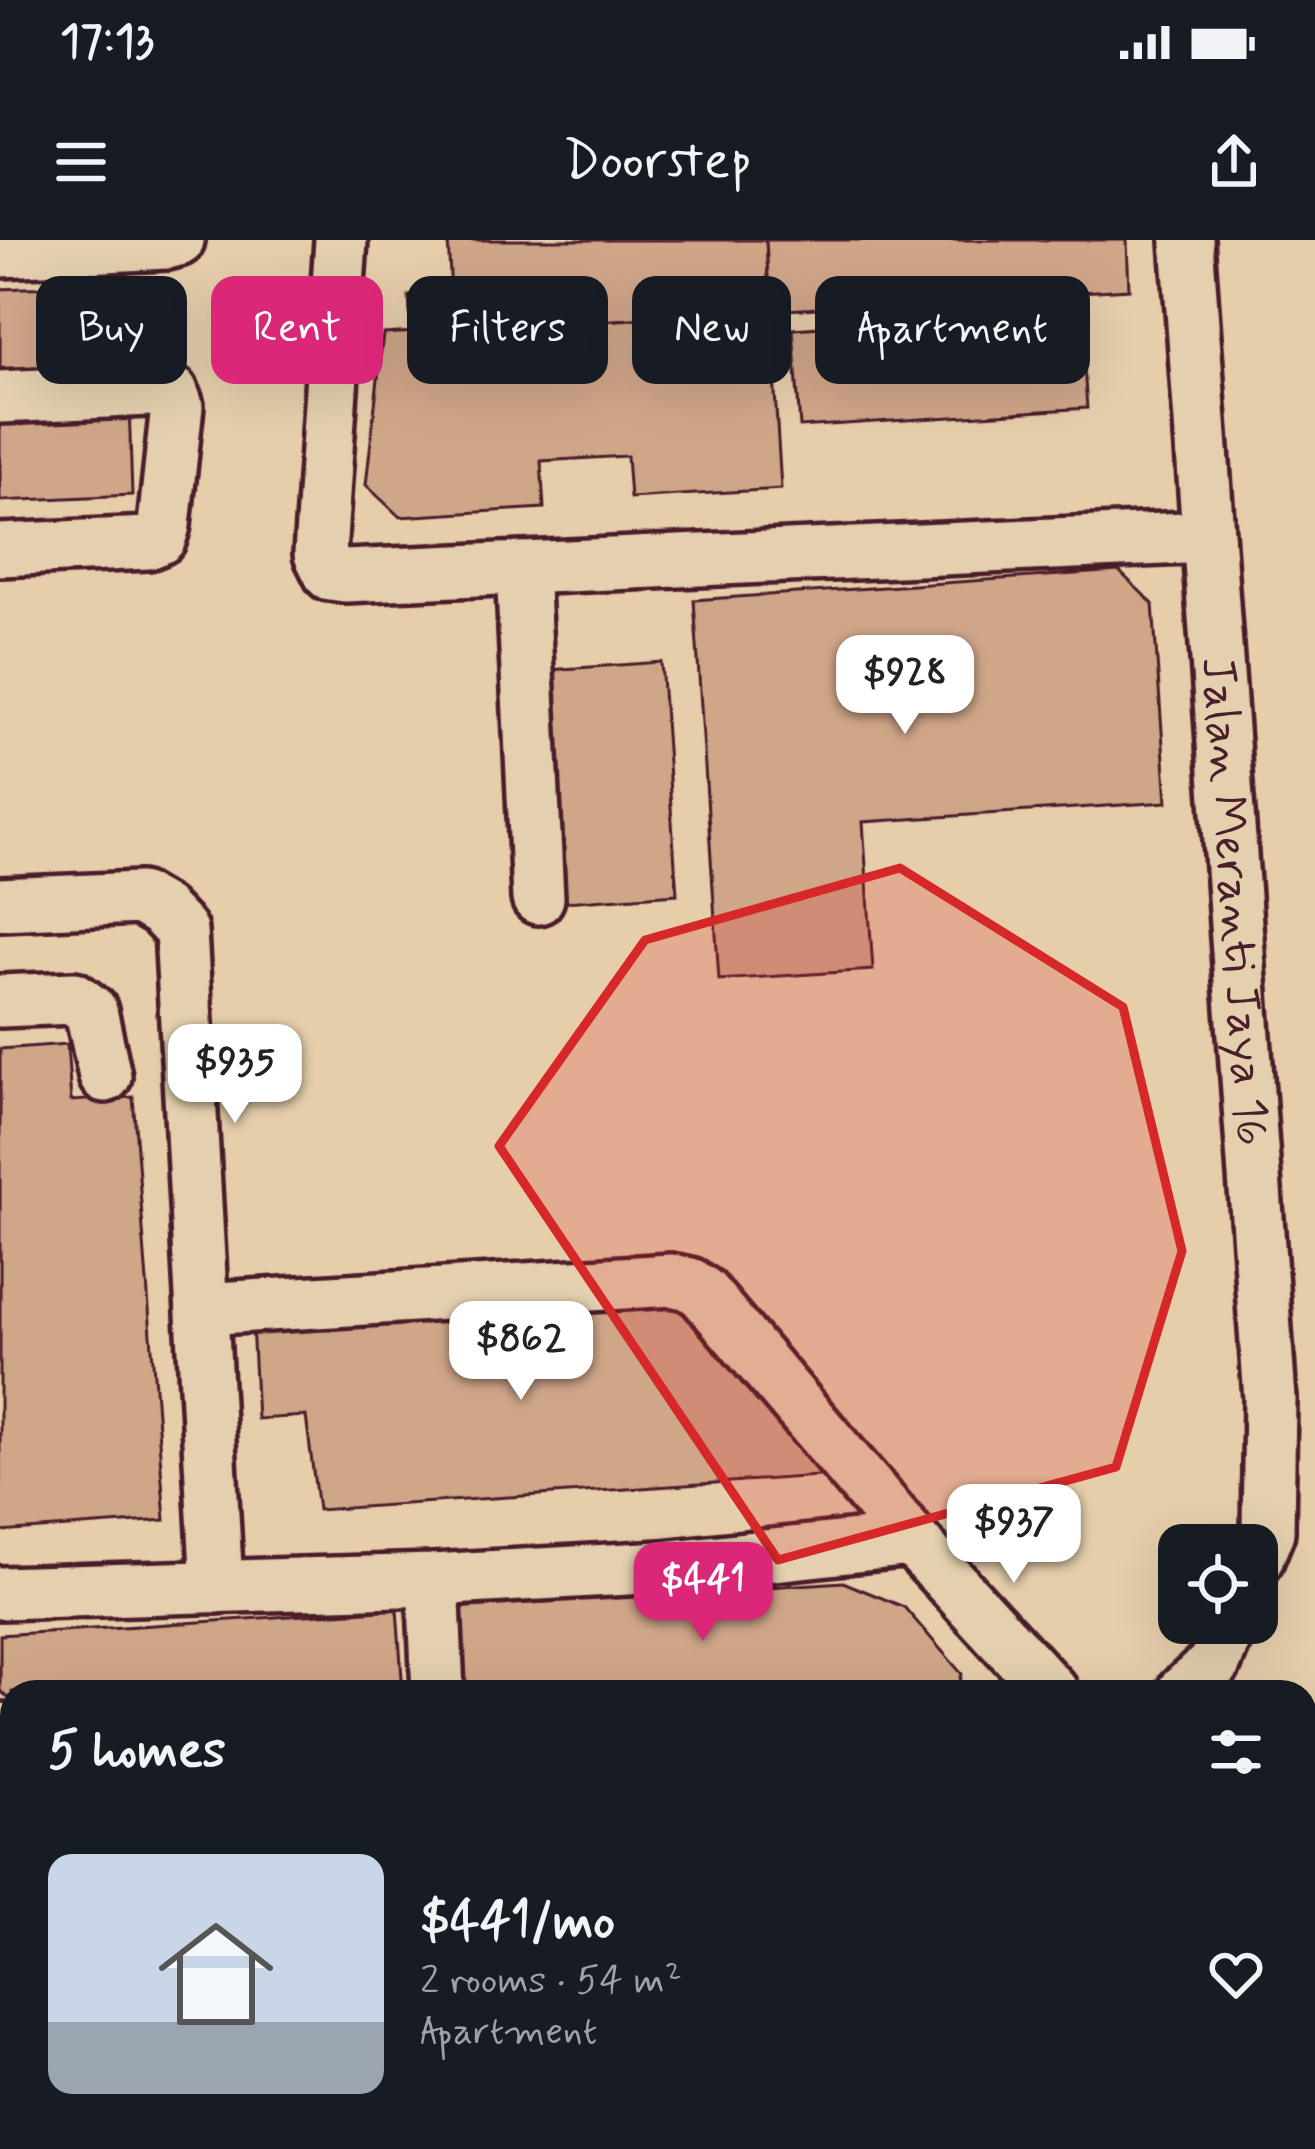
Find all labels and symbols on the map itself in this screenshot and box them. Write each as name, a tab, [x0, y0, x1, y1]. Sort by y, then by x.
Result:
pin: $928	[834, 635, 976, 737]
street label: Jalan Meranti Jaya 16	[1185, 655, 1283, 1148]
pin: $935	[164, 1024, 306, 1126]
pin: $862	[450, 1301, 592, 1403]
pin: $937	[943, 1484, 1085, 1586]
pin: $441	[632, 1542, 774, 1644]

